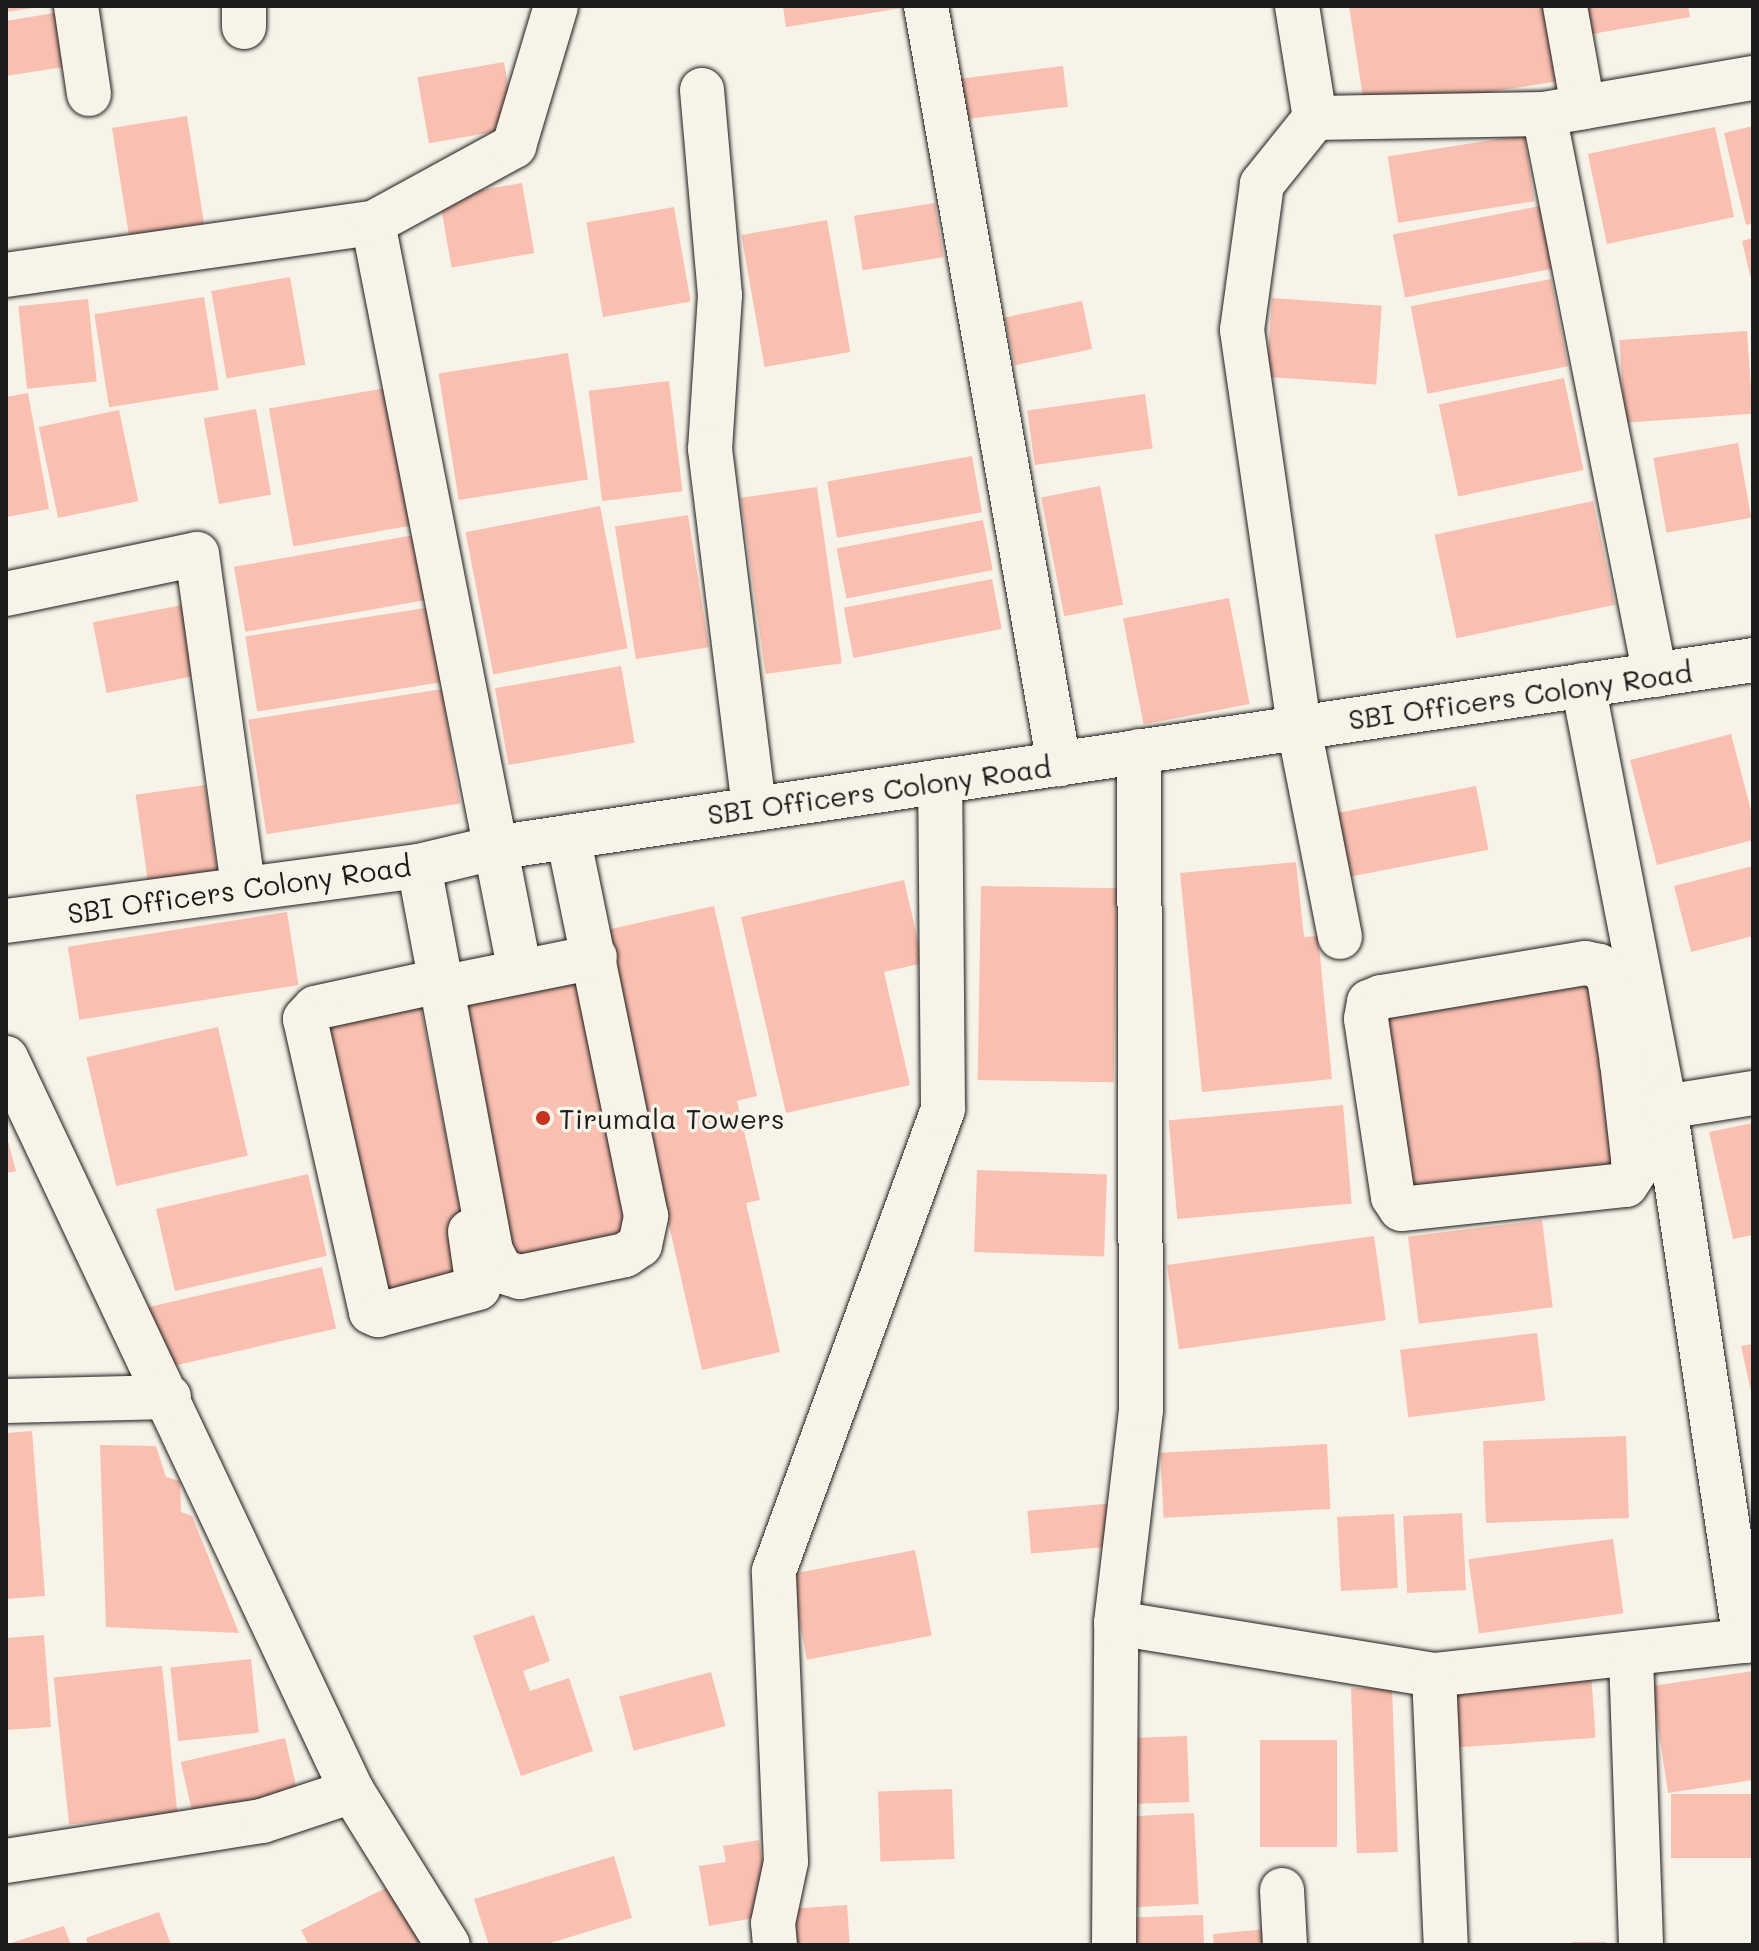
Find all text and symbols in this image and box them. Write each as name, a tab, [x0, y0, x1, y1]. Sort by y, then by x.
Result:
street label: SBI Officers Colony Road	[1346, 654, 1694, 736]
street label: SBI Officers Colony Road	[705, 749, 1053, 831]
street label: SBI Officers Colony Road	[65, 848, 413, 930]
place label: Tirumala Towers	[559, 1101, 785, 1135]
marker: Tirumala Towers	[534, 1109, 552, 1127]

